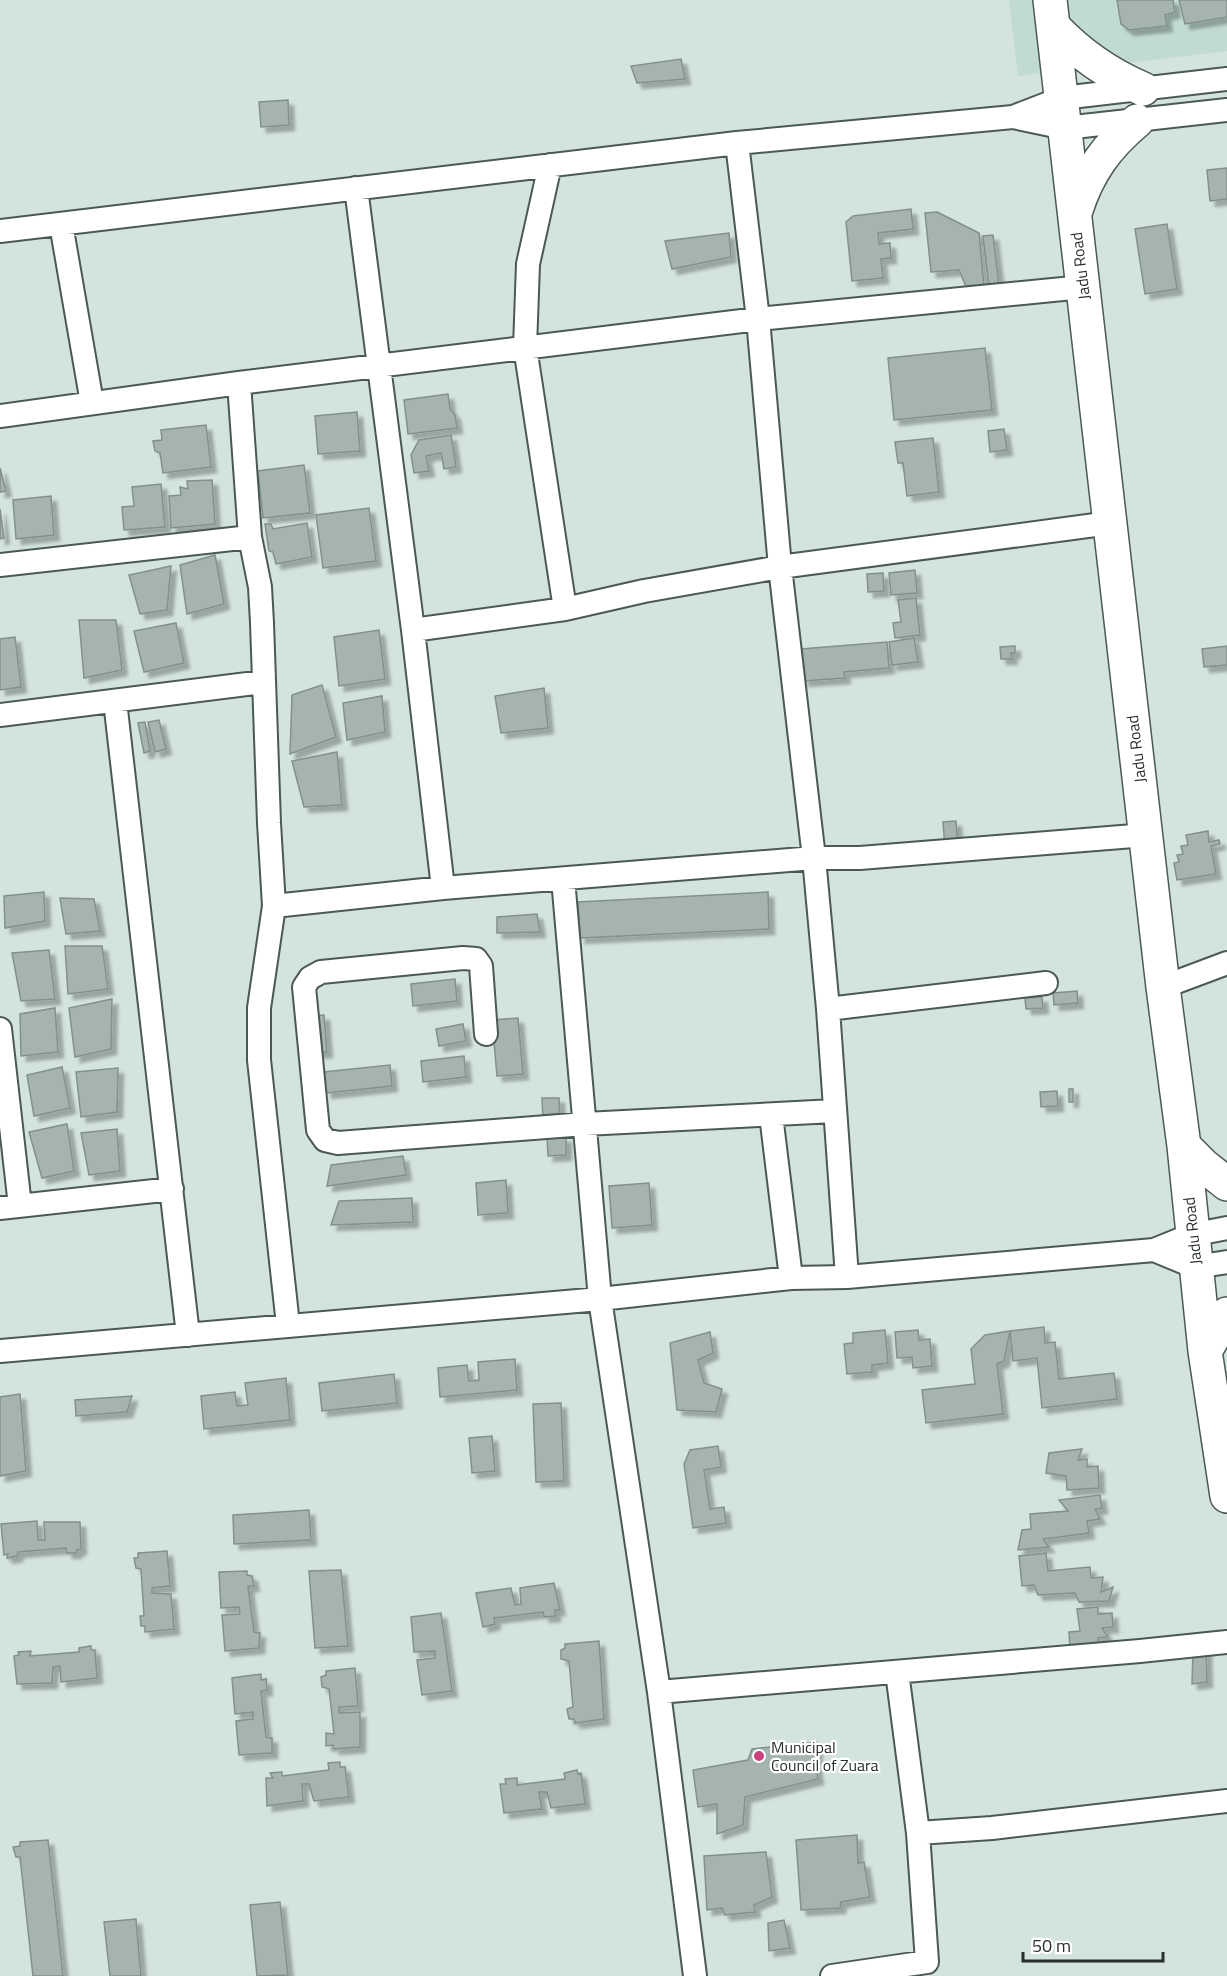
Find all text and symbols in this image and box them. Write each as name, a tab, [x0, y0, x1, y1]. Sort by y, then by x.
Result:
street label: Jadu Road	[1064, 231, 1096, 301]
street label: Jadu Road	[1120, 714, 1152, 784]
street label: Jadu Road	[1177, 1196, 1207, 1266]
place label: Municipal Council of Zuara	[771, 1735, 879, 1777]
marker: Municipal Council of Zuara	[752, 1749, 766, 1763]
scale bar	[1023, 1925, 1162, 1963]
text: 50 m	[1032, 1932, 1071, 1959]

